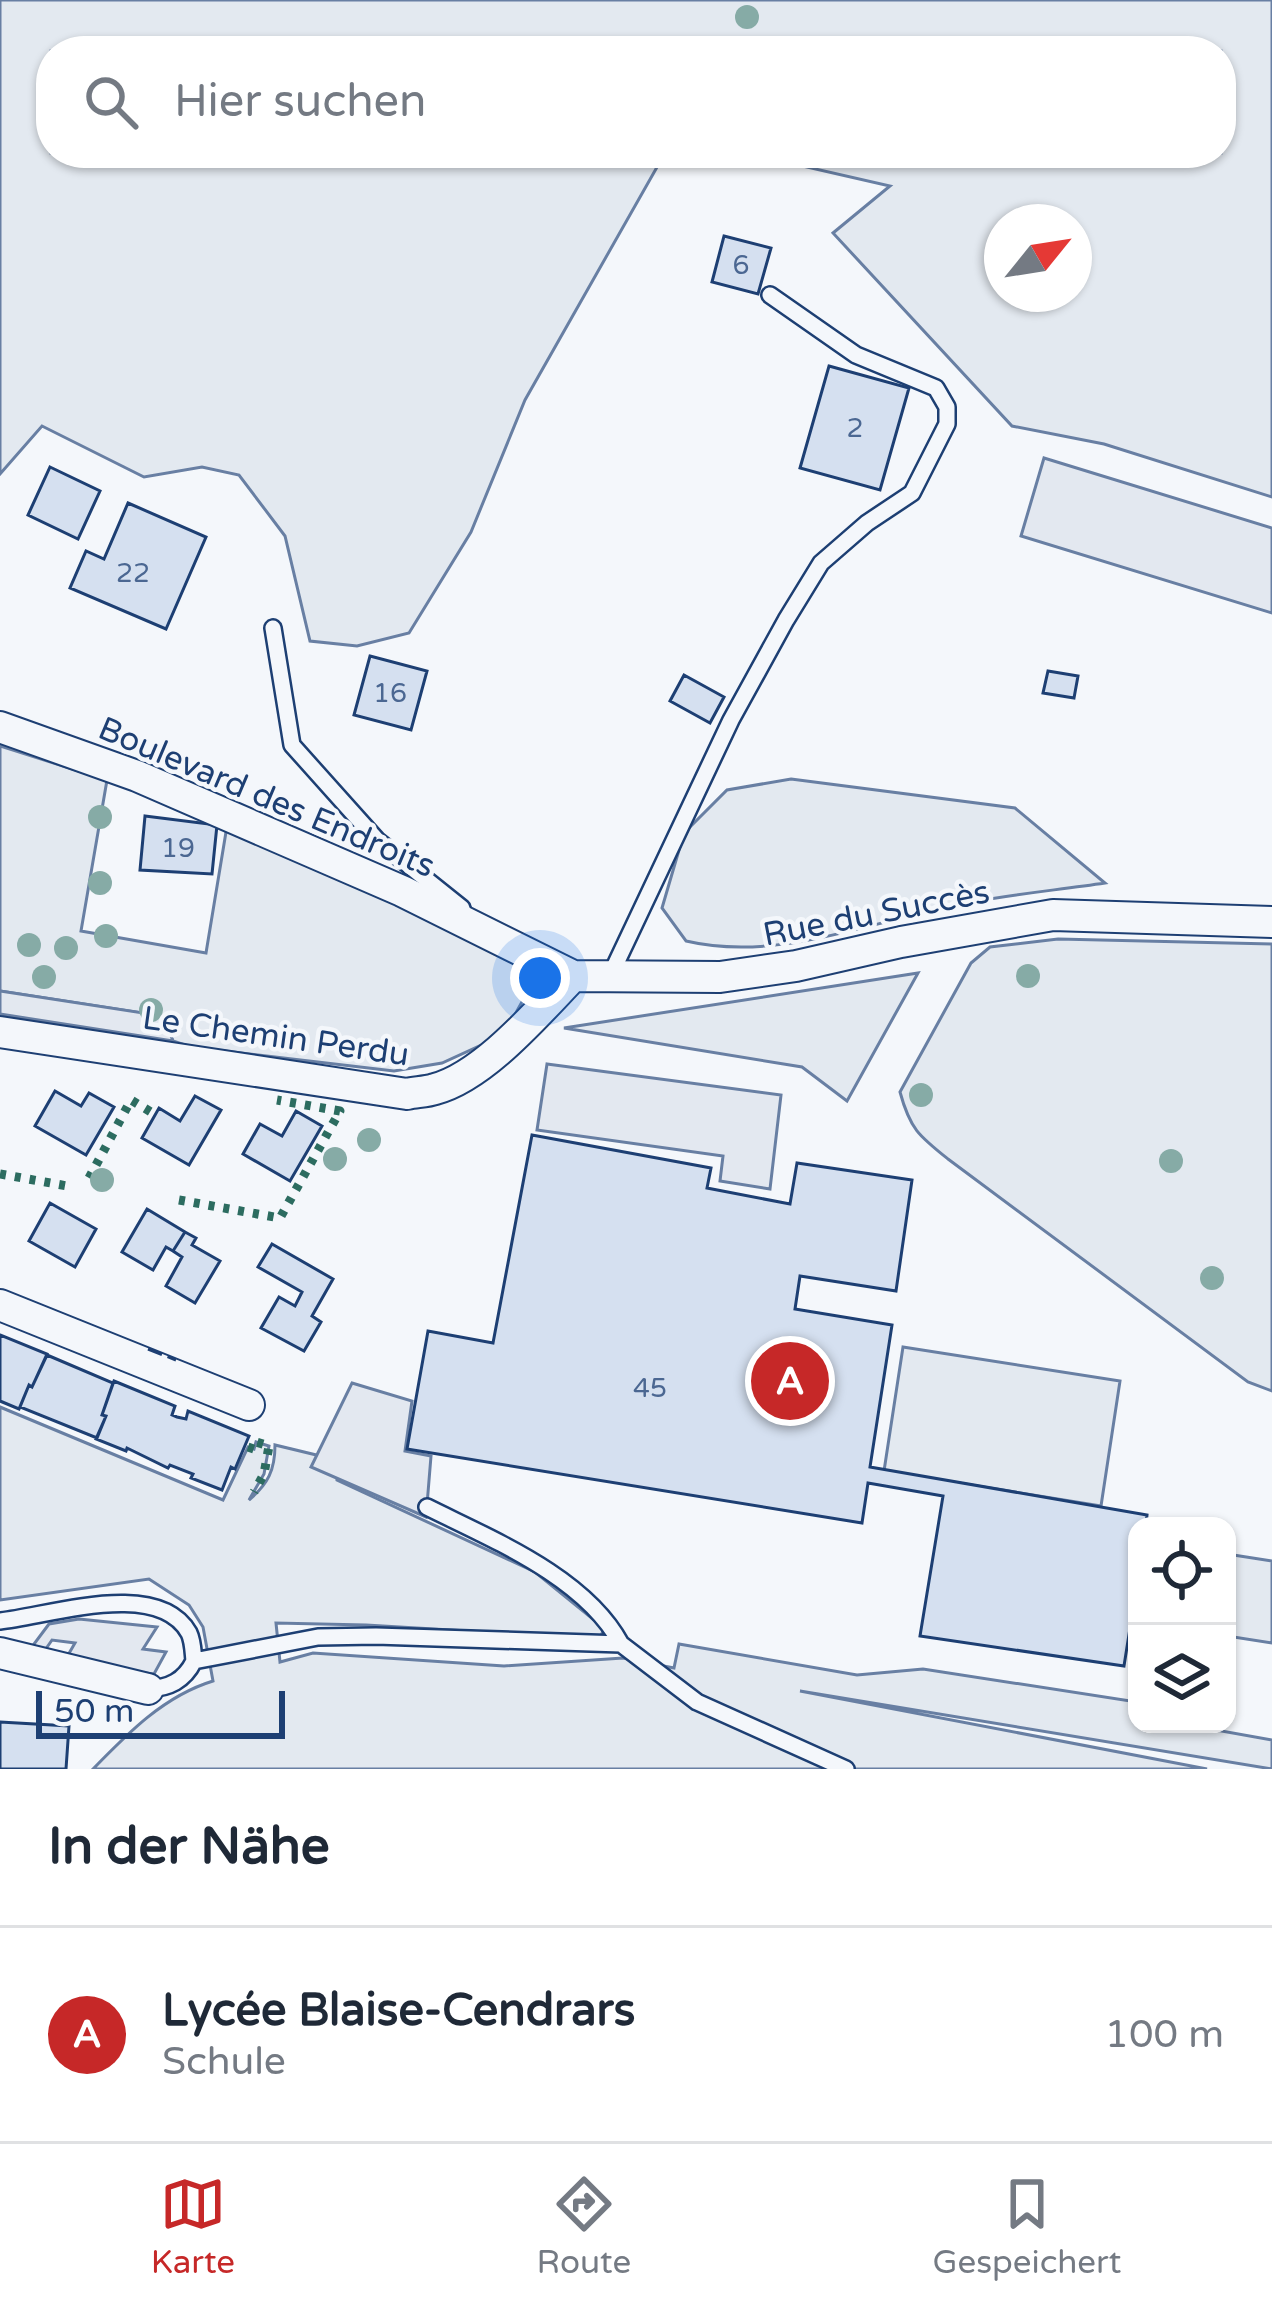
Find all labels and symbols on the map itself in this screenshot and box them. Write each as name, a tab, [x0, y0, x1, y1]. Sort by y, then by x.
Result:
north arrow	[984, 204, 1092, 312]
house number: 6	[733, 249, 749, 282]
house number: 2	[847, 412, 863, 445]
house number: 22	[116, 557, 150, 590]
house number: 16	[373, 677, 407, 710]
street label: Boulevard des Endroits	[92, 709, 440, 886]
house number: 19	[161, 832, 195, 865]
street label: Rue du Succès	[760, 872, 993, 955]
your location	[510, 948, 570, 1008]
street label: Le Chemin Perdu	[140, 998, 412, 1074]
pin: A	[751, 1336, 829, 1426]
house number: 45	[633, 1372, 667, 1405]
scale bar	[36, 1685, 285, 1738]

